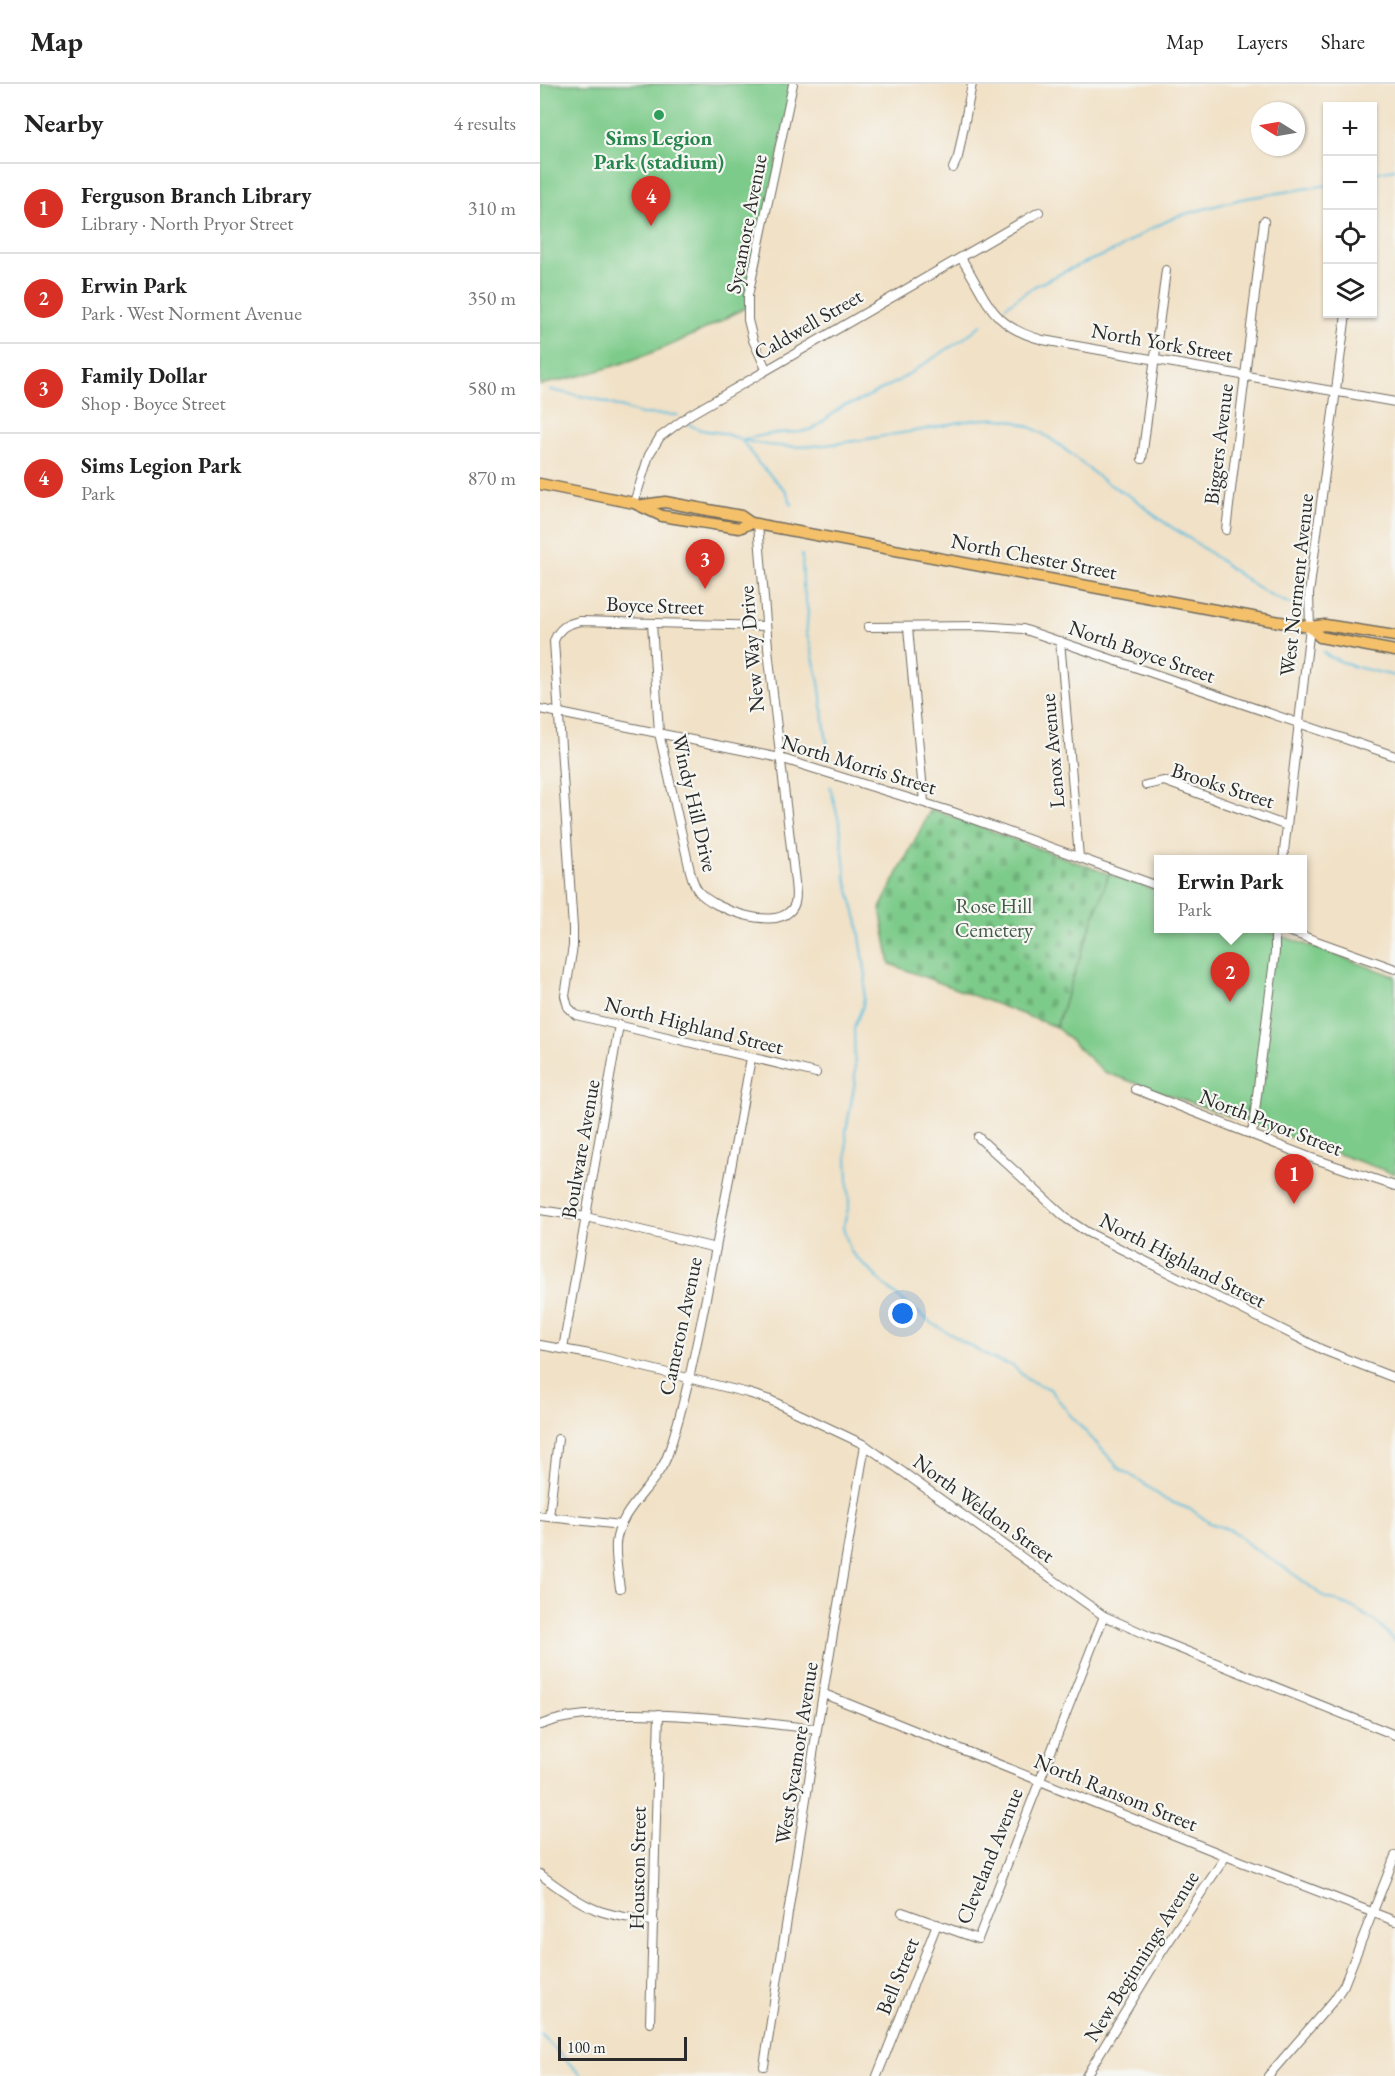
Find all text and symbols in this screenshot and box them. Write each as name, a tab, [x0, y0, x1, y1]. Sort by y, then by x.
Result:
text: Map	[30, 23, 83, 59]
text: Map	[1166, 28, 1204, 55]
text: Layers	[1237, 28, 1288, 55]
text: Share	[1321, 28, 1365, 55]
north arrow	[1251, 102, 1305, 156]
map controls	[1323, 102, 1377, 318]
button: +	[1323, 102, 1377, 156]
text: Nearby	[24, 106, 104, 140]
marker: Sims Legion Park (stadium)	[652, 108, 666, 122]
text: 4 results	[453, 110, 516, 136]
place label: Sims Legion Park (stadium)	[594, 124, 724, 175]
street label: Sycamore Avenue	[719, 152, 773, 296]
button: −	[1323, 156, 1377, 210]
pin: 4	[632, 176, 670, 226]
text: Ferguson Branch Library	[81, 181, 312, 210]
text: 1	[38, 195, 49, 221]
text: 310 m	[468, 195, 516, 221]
text: Library · North Pryor Street	[81, 210, 293, 236]
button: locate	[1323, 210, 1377, 264]
button: layers	[1323, 264, 1377, 318]
text: Erwin Park	[81, 271, 187, 300]
street label: Caldwell Street	[749, 282, 868, 366]
text: 2	[38, 285, 49, 311]
text: 350 m	[468, 285, 516, 311]
text: Park · West Norment Avenue	[81, 300, 302, 326]
street label: North York Street	[1089, 316, 1235, 368]
text: Family Dollar	[81, 361, 207, 390]
text: 3	[38, 375, 49, 401]
text: 580 m	[468, 375, 516, 401]
street label: Biggers Avenue	[1197, 382, 1239, 506]
text: Shop · Boyce Street	[81, 390, 226, 416]
text: Sims Legion Park	[81, 451, 241, 480]
text: 4	[38, 465, 49, 491]
text: 870 m	[468, 465, 516, 491]
text: Park	[81, 480, 115, 506]
street label: West Norment Avenue	[1273, 492, 1319, 678]
street label: North Chester Street	[949, 527, 1120, 585]
pin: 3	[686, 540, 724, 589]
street label: New Way Drive	[732, 585, 770, 713]
street label: Boyce Street	[606, 590, 705, 620]
street label: North Boyce Street	[1065, 613, 1219, 689]
street label: Lenox Avenue	[1034, 693, 1070, 809]
street label: North Morris Street	[778, 728, 940, 801]
street label: Windy Hill Drive	[666, 732, 724, 874]
street label: Brooks Street	[1168, 756, 1278, 814]
popup	[1154, 855, 1307, 933]
text: Erwin Park	[1177, 867, 1284, 896]
park label: Rose Hill Cemetery	[955, 892, 1034, 943]
text: Park	[1177, 896, 1212, 922]
pin: 2	[1210, 952, 1250, 1002]
street label: North Highland Street	[602, 990, 787, 1060]
street label: Boulware Avenue	[554, 1077, 606, 1221]
street label: North Pryor Street	[1196, 1082, 1347, 1162]
pin: 1	[1274, 1154, 1314, 1204]
street label: North Highland Street	[1095, 1206, 1271, 1314]
street label: Cameron Avenue	[652, 1254, 708, 1398]
your location	[888, 1299, 917, 1328]
street label: North Weldon Street	[908, 1448, 1060, 1569]
street label: West Sycamore Avenue	[768, 1660, 824, 1846]
street label: North Ransom Street	[1030, 1747, 1202, 1837]
street label: Cleveland Avenue	[949, 1784, 1029, 1928]
street label: Houston Street	[622, 1806, 652, 1930]
street label: New Beginnings Avenue	[1077, 1865, 1205, 2047]
street label: Bell Street	[869, 1933, 925, 2019]
scale bar	[558, 2034, 687, 2062]
text: 100 m	[567, 2037, 606, 2058]

